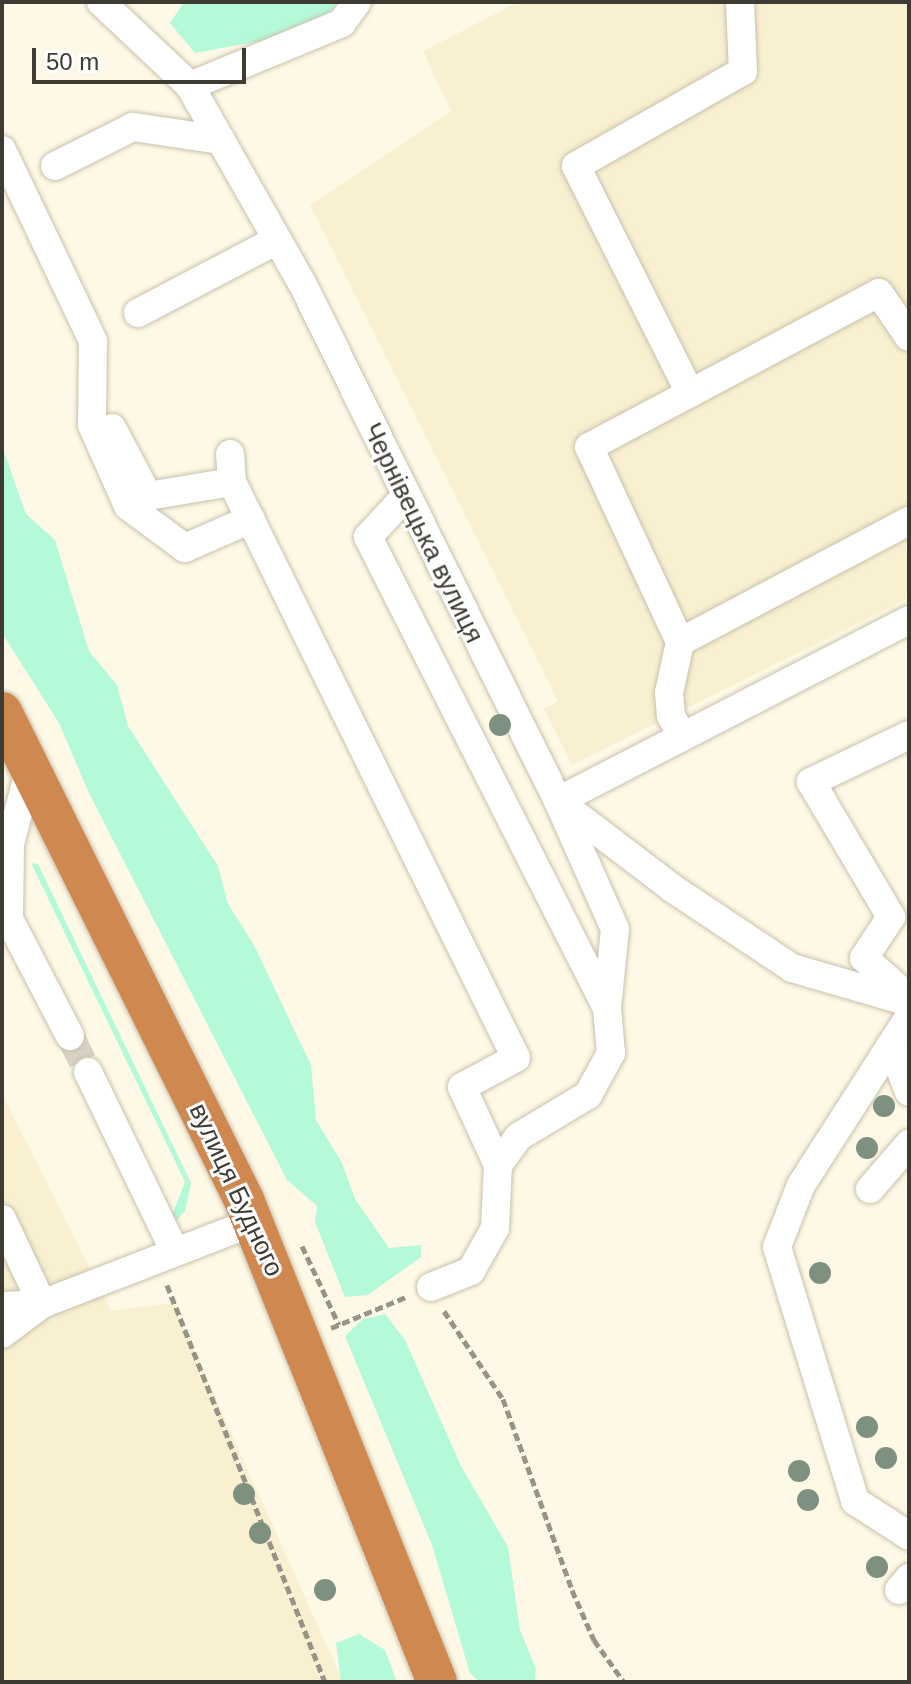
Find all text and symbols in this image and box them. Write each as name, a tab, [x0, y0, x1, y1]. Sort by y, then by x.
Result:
scale bar	[36, 32, 250, 82]
text: 50 m	[46, 48, 99, 75]
street label: Чернівецька вулиця	[356, 418, 490, 648]
street label: вулиця Будного	[182, 1098, 290, 1282]

